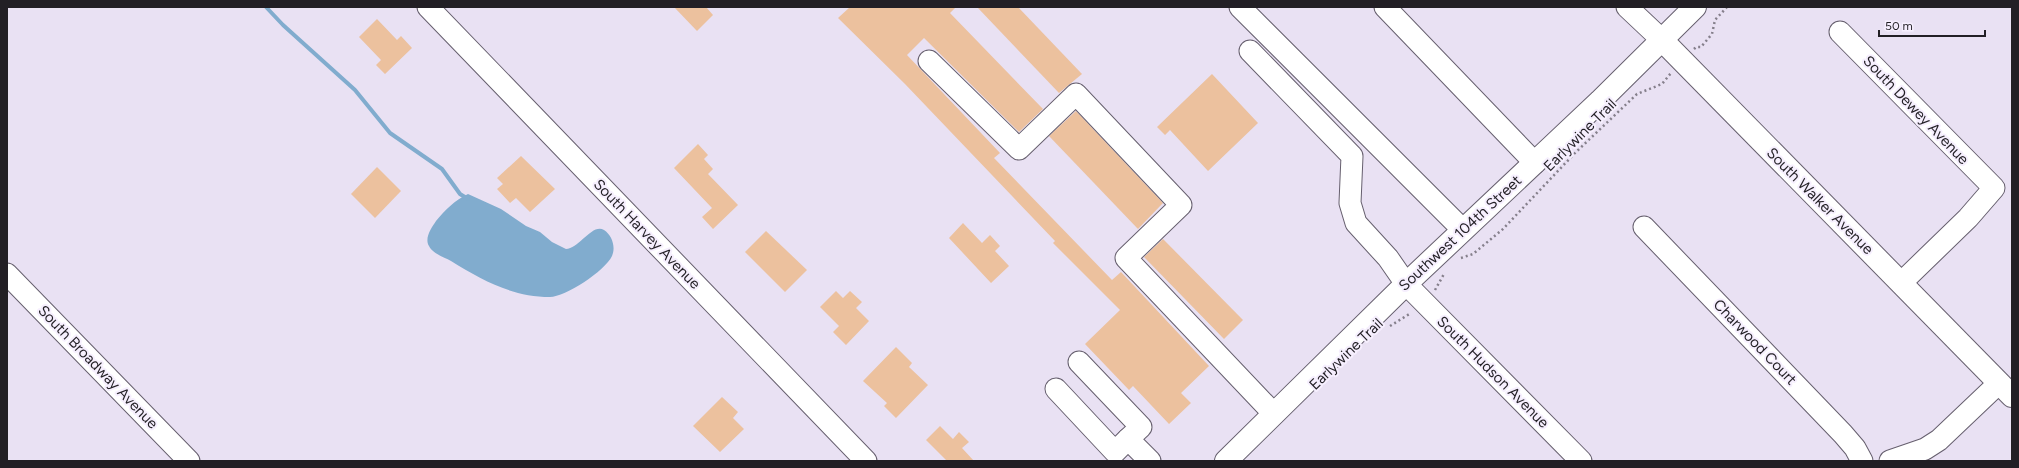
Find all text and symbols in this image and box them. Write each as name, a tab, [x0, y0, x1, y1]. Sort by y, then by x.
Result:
scale bar	[1879, 12, 1985, 38]
text: 50 m	[1885, 19, 1913, 33]
street label: South Dewey Avenue	[1859, 52, 1973, 168]
street label: Earlywine Trail	[1540, 95, 1620, 175]
street label: South Walker Avenue	[1763, 144, 1877, 258]
street label: Southwest 104th Street	[1395, 171, 1525, 295]
street label: South Harvey Avenue	[590, 175, 704, 293]
street label: Charwood Court	[1710, 295, 1801, 389]
street label: South Broadway Avenue	[34, 301, 162, 433]
street label: South Hudson Avenue	[1433, 312, 1553, 432]
street label: Earlywine Trail	[1305, 314, 1387, 394]

